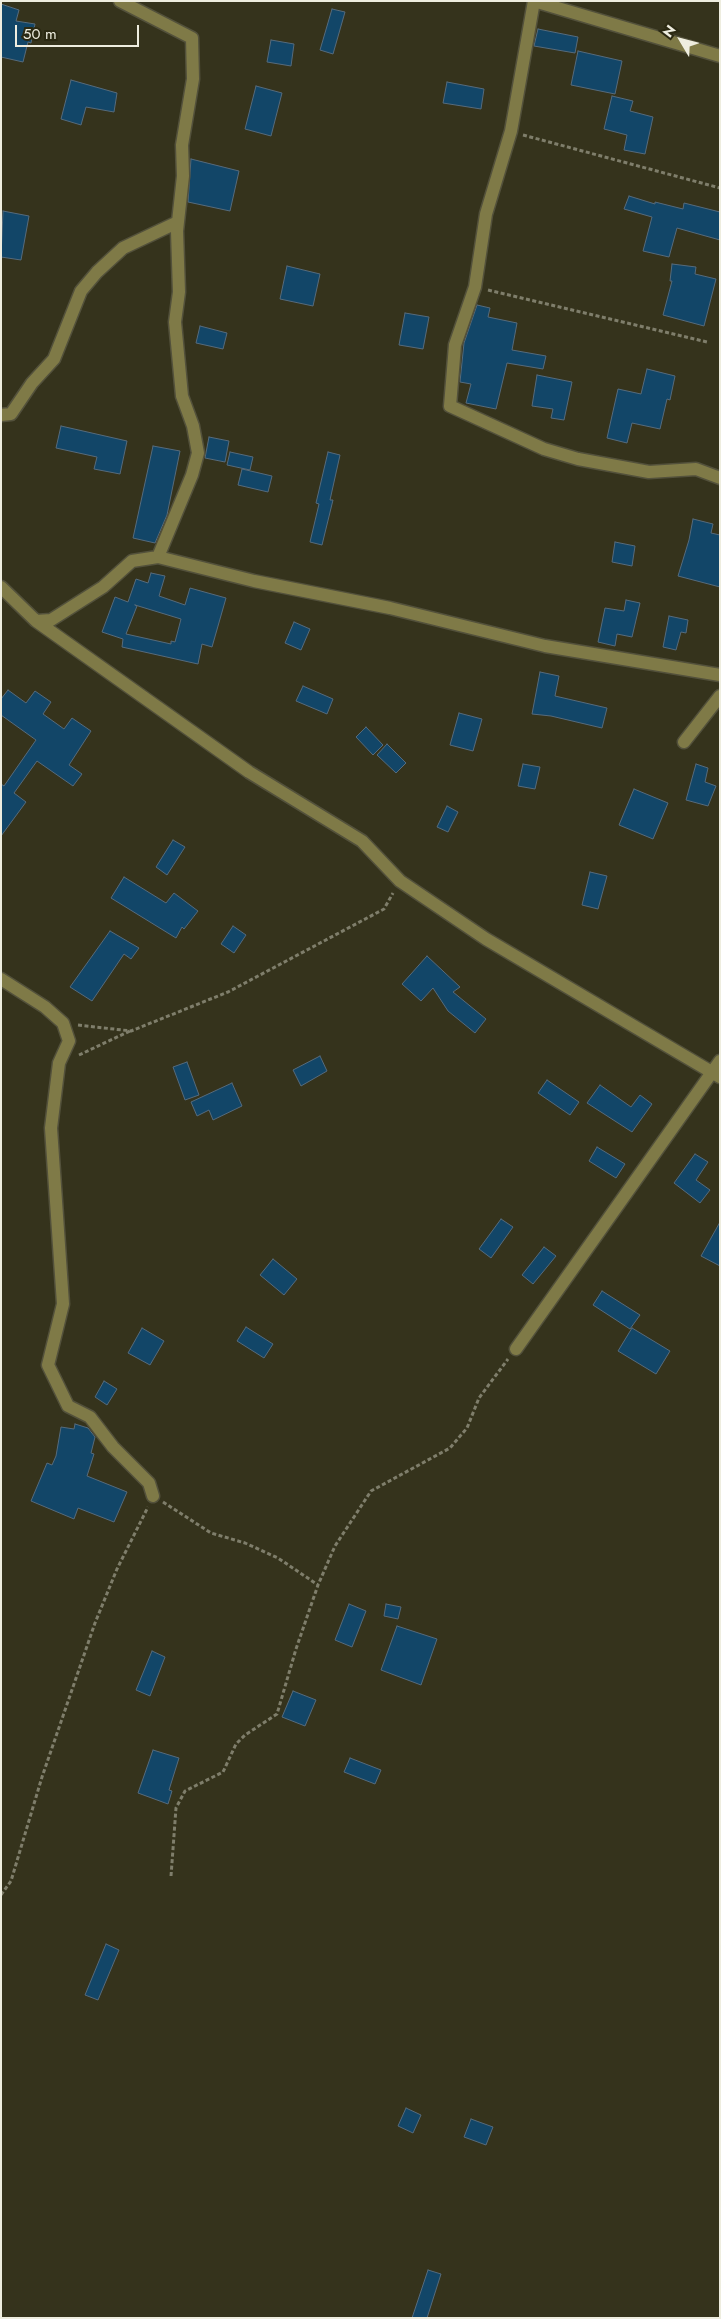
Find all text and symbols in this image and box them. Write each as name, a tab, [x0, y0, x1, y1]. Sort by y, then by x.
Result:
scale bar	[18, 15, 141, 47]
north arrow	[656, 15, 706, 65]
text: N	[658, 21, 680, 41]
text: 50 m	[23, 23, 57, 45]

